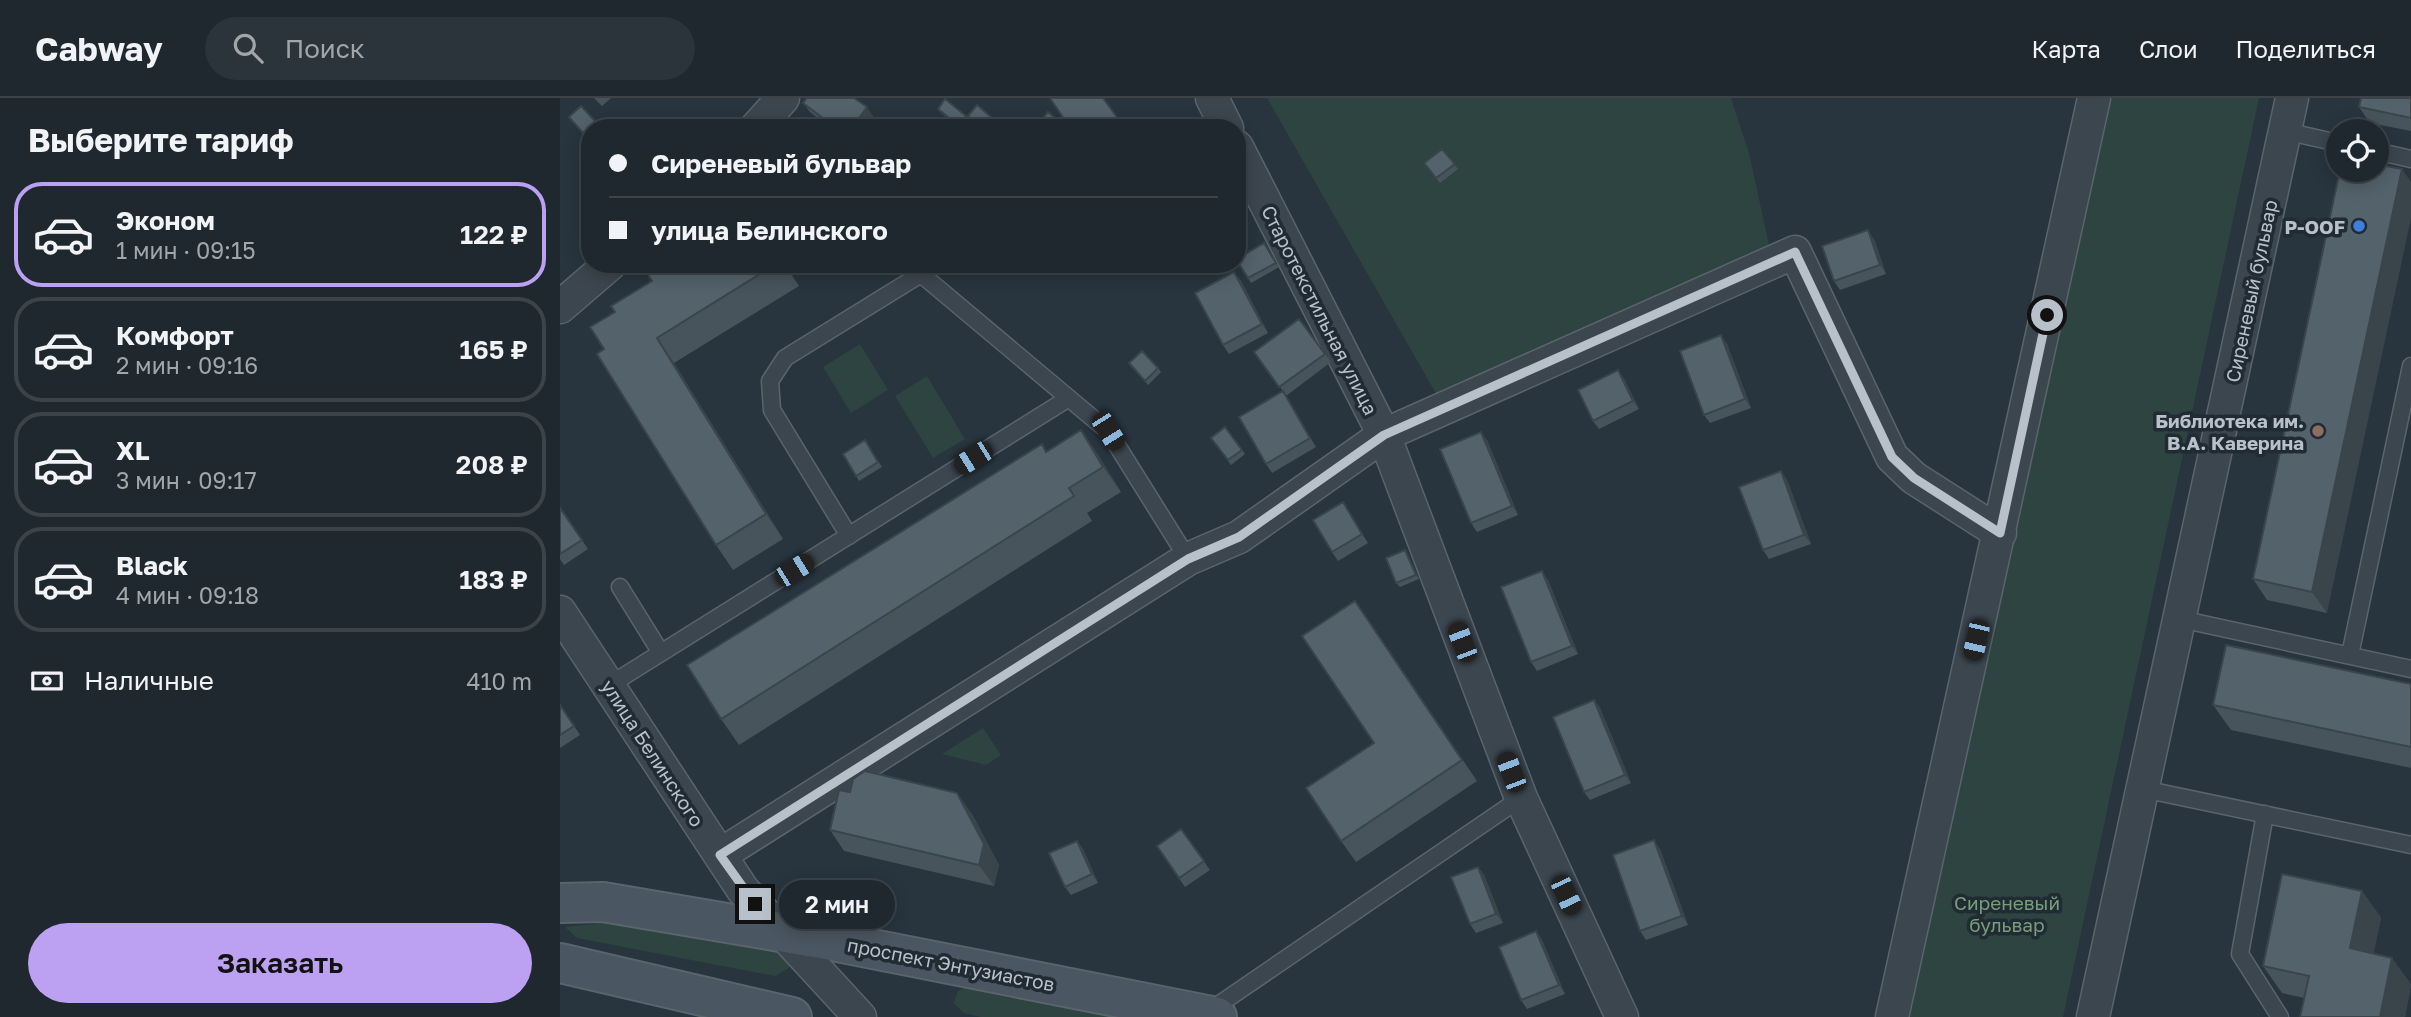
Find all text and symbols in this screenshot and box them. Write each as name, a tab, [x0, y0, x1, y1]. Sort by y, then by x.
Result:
search box	[205, 17, 695, 80]
text: Cabway	[35, 29, 163, 68]
icon: search	[229, 29, 267, 67]
text: Поиск	[285, 33, 365, 64]
text: Карта	[2031, 34, 2101, 63]
text: Слои	[2139, 34, 2198, 63]
text: Поделиться	[2236, 34, 2376, 63]
map controls	[2326, 119, 2389, 182]
button: locate	[2326, 119, 2389, 182]
text: Выберите тариф	[28, 121, 294, 159]
text: Сиреневый бульвар	[651, 148, 911, 179]
street label: Сиреневый бульвар	[2220, 198, 2282, 384]
street label: Старотекстильная улица	[1257, 201, 1383, 419]
icon: car	[32, 203, 95, 266]
text: Эконом	[116, 205, 215, 236]
text: улица Белинского	[651, 215, 888, 246]
place label: P-OOF	[2284, 215, 2345, 238]
marker: P-OOF	[2351, 218, 2367, 234]
text: 122 ₽	[460, 219, 528, 250]
text: 1 мин · 09:15	[116, 236, 256, 264]
route start	[2031, 299, 2063, 331]
icon: car	[32, 318, 95, 381]
text: Комфорт	[116, 320, 234, 351]
text: 165 ₽	[459, 334, 528, 365]
text: 2 мин · 09:16	[116, 351, 258, 379]
car	[1088, 408, 1129, 454]
place label: Библиотека им. В.А. Каверина	[2155, 409, 2304, 454]
marker: Библиотека им. В.А. Каверина	[2310, 423, 2326, 439]
icon: car	[32, 433, 95, 496]
text: XL	[116, 435, 150, 466]
car	[950, 438, 997, 478]
text: 208 ₽	[456, 449, 528, 480]
text: 3 мин · 09:17	[116, 466, 257, 494]
icon: car	[32, 548, 95, 611]
text: Black	[116, 550, 188, 581]
car	[771, 550, 818, 590]
text: 183 ₽	[459, 564, 528, 595]
text: 4 мин · 09:18	[116, 581, 259, 609]
car	[1962, 617, 1991, 663]
car	[1445, 619, 1480, 665]
icon: cash	[28, 662, 66, 700]
text: Наличные	[84, 665, 214, 696]
text: 410 m	[466, 667, 532, 695]
street label: улица Белинского	[597, 675, 709, 831]
car	[1494, 749, 1529, 795]
car	[1548, 872, 1585, 918]
callout: 2 мин	[780, 880, 895, 928]
route end	[739, 888, 771, 920]
text: 2 мин	[805, 890, 869, 918]
park label: Сиреневый бульвар	[1954, 891, 2060, 936]
button: Заказать	[28, 923, 532, 1003]
street label: проспект Энтузиастов	[845, 933, 1057, 995]

